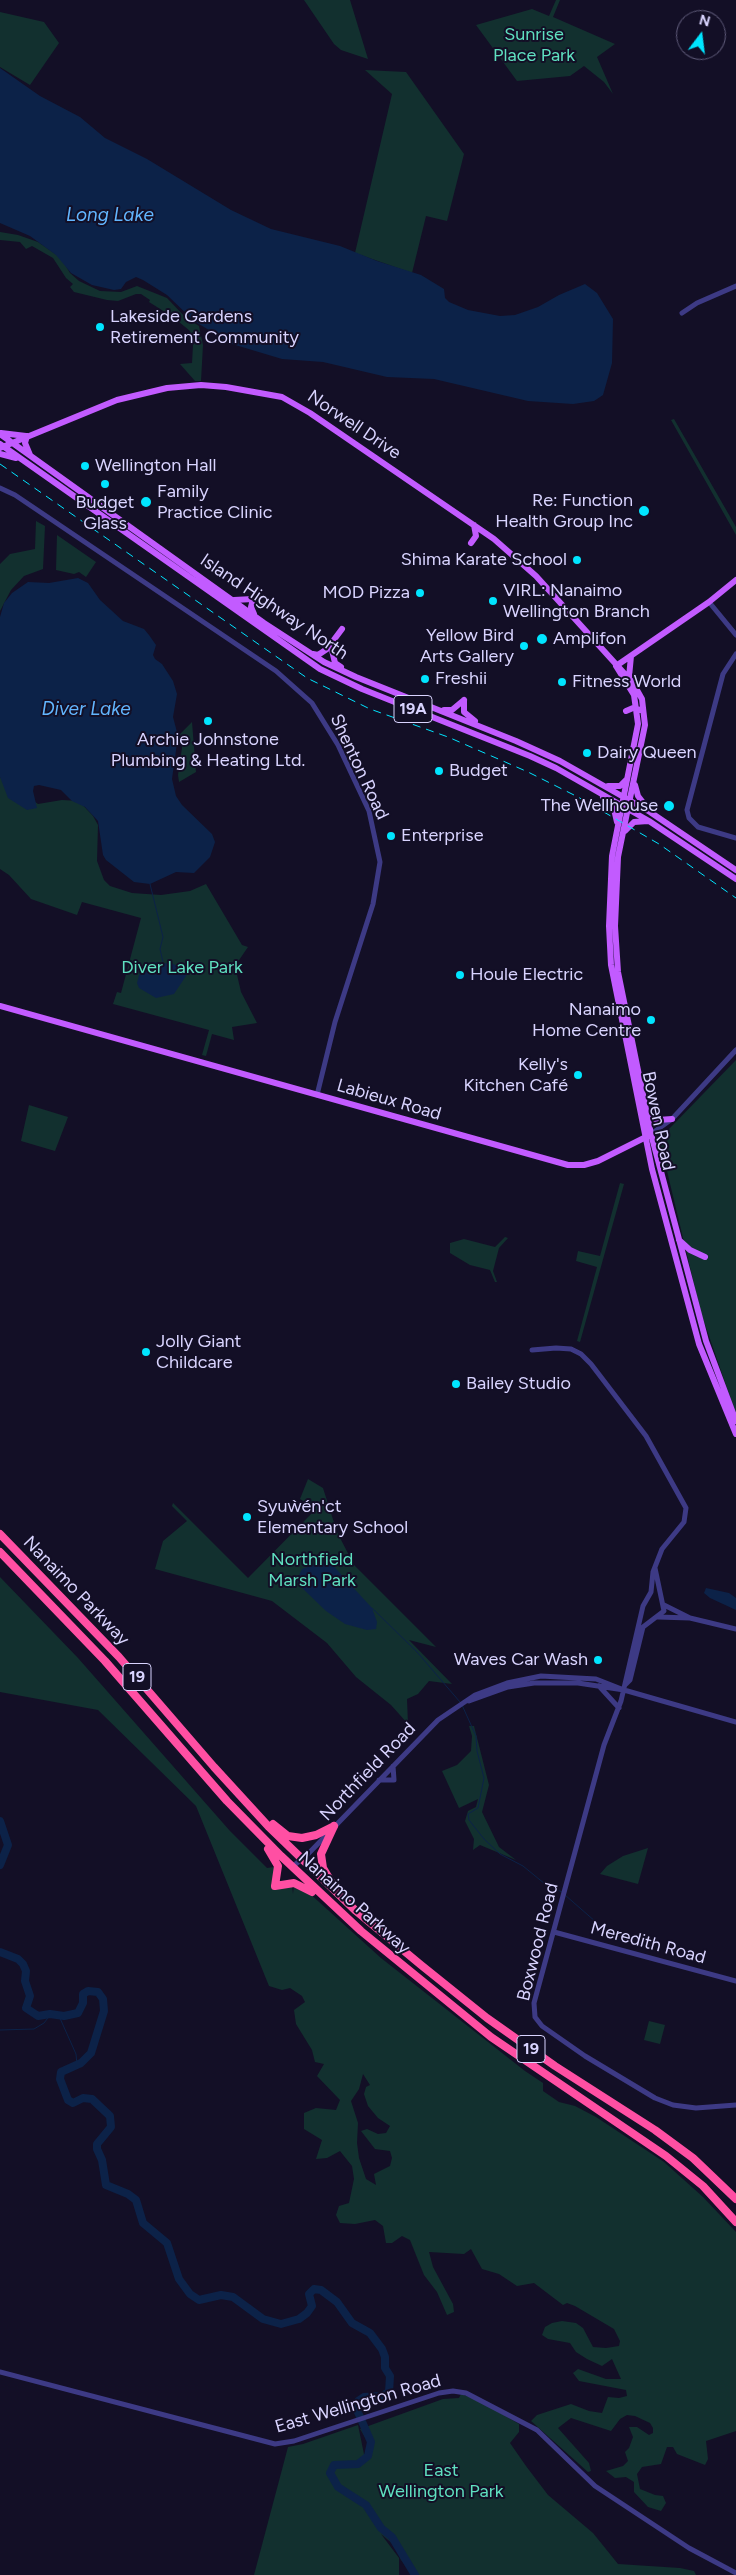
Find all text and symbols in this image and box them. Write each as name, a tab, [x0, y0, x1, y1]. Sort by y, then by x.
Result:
north arrow	[676, 10, 726, 60]
text: N	[697, 11, 712, 31]
park label: Sunrise Place Park	[493, 24, 575, 66]
water label: Long Lake	[66, 204, 154, 226]
place label: Lakeside Gardens Retirement Community	[110, 306, 299, 348]
marker: Lakeside Gardens Retirement Community	[94, 321, 106, 333]
street label: Norwell Drive	[303, 386, 405, 464]
place label: Wellington Hall	[95, 455, 216, 477]
marker: Wellington Hall	[79, 460, 91, 472]
marker: Budget Glass	[99, 478, 111, 490]
place label: Family Practice Clinic	[157, 481, 272, 524]
place label: Re: Function Health Group Inc	[495, 490, 633, 532]
place label: Budget Glass	[76, 492, 134, 534]
marker: Family Practice Clinic	[139, 495, 153, 509]
marker: Re: Function Health Group Inc	[637, 504, 651, 518]
street label: Island Highway North	[196, 549, 352, 665]
place label: Shima Karate School	[401, 549, 567, 571]
marker: Shima Karate School	[571, 554, 583, 566]
place label: VIRL: Nanaimo Wellington Branch	[503, 580, 650, 622]
place label: MOD Pizza	[323, 582, 410, 604]
marker: MOD Pizza	[414, 587, 426, 599]
marker: VIRL: Nanaimo Wellington Branch	[487, 595, 499, 607]
place label: Yellow Bird Arts Gallery	[420, 625, 514, 668]
place label: Amplifon	[553, 628, 626, 650]
marker: Amplifon	[535, 632, 549, 646]
marker: Yellow Bird Arts Gallery	[518, 640, 530, 652]
place label: Freshii	[435, 668, 487, 690]
place label: Fitness World	[572, 671, 681, 693]
marker: Freshii	[419, 673, 431, 685]
marker: Fitness World	[556, 676, 568, 688]
road number: 19A	[394, 696, 432, 722]
water label: Diver Lake	[41, 698, 131, 720]
street label: Shenton Road	[325, 711, 393, 823]
marker: Archie Johnstone Plumbing & Heating Ltd.	[202, 715, 214, 727]
place label: Archie Johnstone Plumbing & Heating Ltd.	[111, 729, 305, 772]
place label: Dairy Queen	[597, 742, 697, 764]
marker: Dairy Queen	[581, 747, 593, 759]
place label: Budget	[449, 760, 508, 782]
marker: Budget	[433, 765, 445, 777]
place label: The Wellhouse	[541, 795, 658, 817]
marker: The Wellhouse	[662, 799, 676, 813]
place label: Enterprise	[401, 825, 483, 847]
marker: Enterprise	[385, 830, 397, 842]
park label: Diver Lake Park	[121, 957, 243, 979]
place label: Houle Electric	[470, 964, 583, 986]
marker: Houle Electric	[454, 969, 466, 981]
place label: Nanaimo Home Centre	[532, 999, 641, 1042]
marker: Nanaimo Home Centre	[645, 1014, 657, 1026]
place label: Kelly's Kitchen Café	[463, 1054, 568, 1096]
marker: Kelly's Kitchen Café	[572, 1069, 584, 1081]
street label: Bowen Road	[637, 1069, 679, 1173]
street label: Labieux Road	[334, 1075, 444, 1125]
place label: Jolly Giant Childcare	[156, 1331, 241, 1374]
marker: Jolly Giant Childcare	[140, 1346, 152, 1358]
place label: Bailey Studio	[466, 1373, 571, 1395]
marker: Bailey Studio	[450, 1378, 462, 1390]
place label: Syuẁén'ct Elementary School	[257, 1496, 408, 1538]
marker: Syuẁén'ct Elementary School	[241, 1511, 253, 1523]
street label: Nanaimo Parkway	[18, 1532, 134, 1650]
park label: Northfield Marsh Park	[268, 1549, 356, 1592]
place label: Waves Car Wash	[454, 1649, 588, 1671]
marker: Waves Car Wash	[592, 1654, 604, 1666]
road number: 19	[123, 1664, 151, 1690]
street label: Northfield Road	[316, 1718, 420, 1826]
street label: Nanaimo Parkway	[294, 1847, 414, 1959]
street label: Boxwood Road	[513, 1881, 563, 2003]
street label: Meredith Road	[588, 1917, 708, 1969]
road number: 19	[517, 2036, 545, 2062]
street label: East Wellington Road	[273, 2370, 443, 2438]
park label: East Wellington Park	[378, 2460, 504, 2502]

